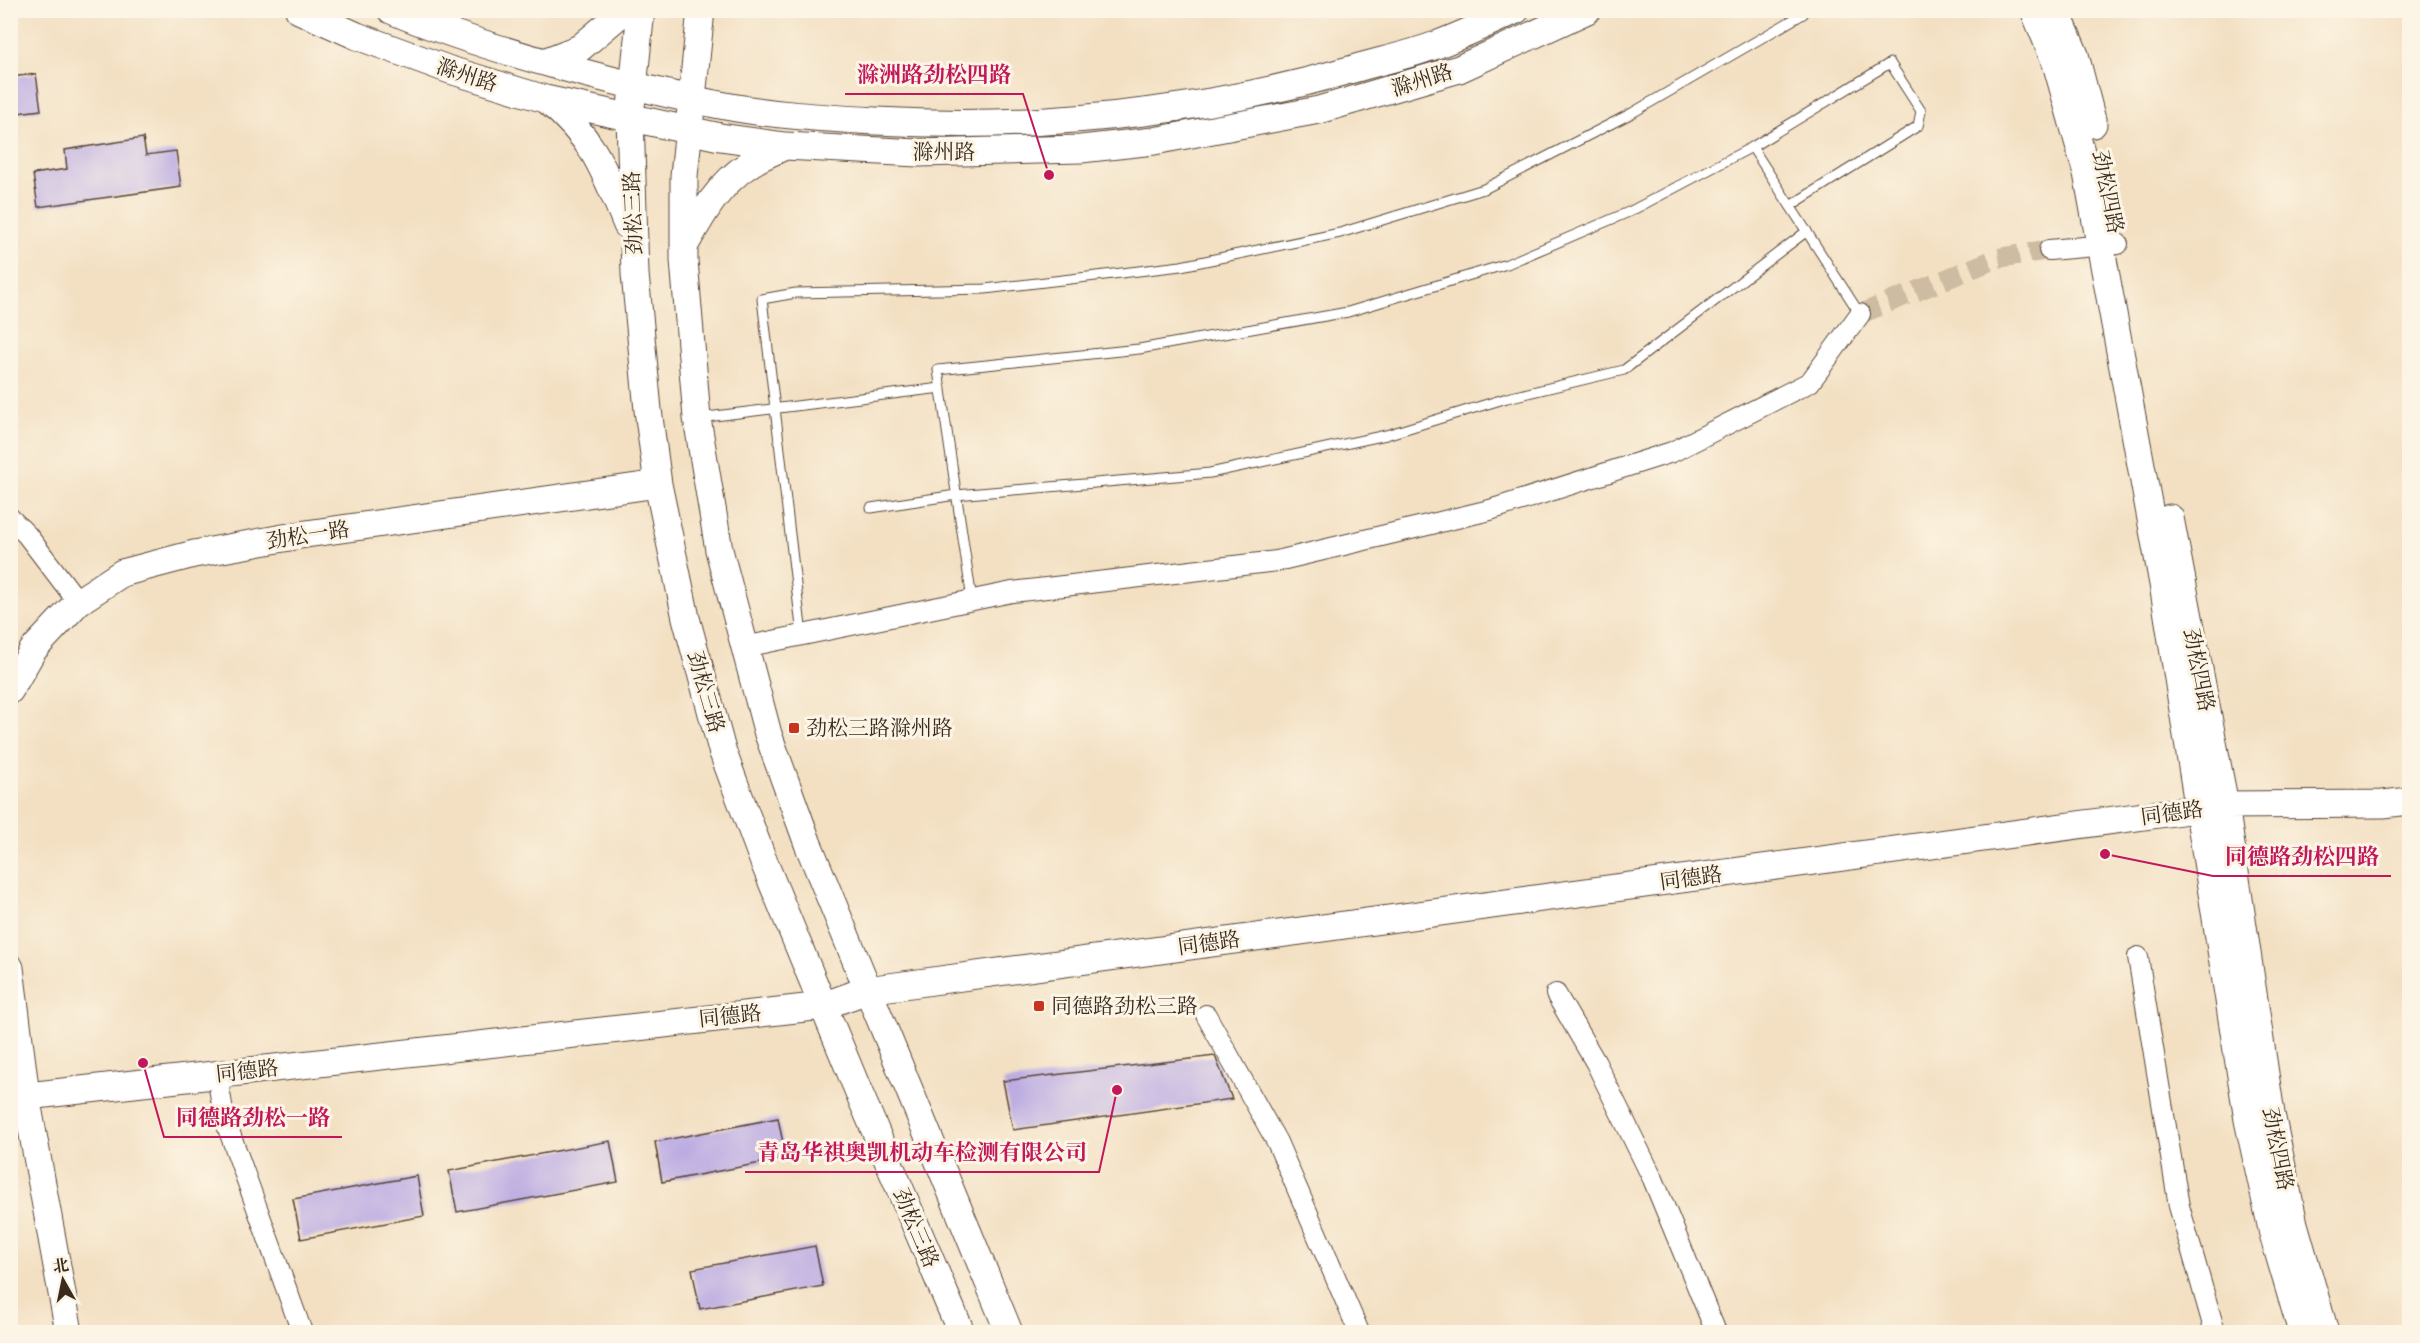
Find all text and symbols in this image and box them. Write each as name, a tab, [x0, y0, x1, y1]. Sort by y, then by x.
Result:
street label: 滁州路	[432, 52, 501, 99]
callout: 滁洲路劲松四路	[845, 54, 1023, 94]
street label: 滁州路	[1388, 57, 1457, 104]
text: 滁洲路劲松四路	[857, 60, 1011, 90]
street label: 滁州路	[913, 138, 976, 167]
street label: 劲松四路	[2085, 148, 2130, 236]
street label: 劲松三路	[618, 171, 649, 255]
street label: 劲松一路	[264, 515, 352, 556]
street label: 劲松四路	[2176, 626, 2221, 714]
street label: 劲松三路	[680, 648, 731, 737]
place label: 劲松三路滁州路	[806, 714, 953, 743]
marker: 劲松三路滁州路	[787, 721, 801, 735]
street label: 同德路	[2139, 795, 2205, 832]
callout: 同德路劲松四路	[2213, 836, 2391, 876]
text: 同德路劲松四路	[2225, 842, 2379, 872]
street label: 同德路	[1658, 860, 1724, 897]
street label: 同德路	[1176, 925, 1242, 962]
place label: 同德路劲松三路	[1051, 992, 1198, 1021]
street label: 同德路	[697, 999, 763, 1034]
marker: 同德路劲松三路	[1032, 999, 1046, 1013]
street label: 同德路	[214, 1054, 280, 1089]
callout: 同德路劲松一路	[164, 1097, 342, 1137]
text: 同德路劲松一路	[176, 1103, 330, 1133]
street label: 劲松四路	[2255, 1105, 2300, 1193]
callout: 青岛华祺奥凯机动车检测有限公司	[745, 1132, 1099, 1172]
text: 青岛华祺奥凯机动车检测有限公司	[757, 1138, 1087, 1168]
street label: 劲松三路	[886, 1184, 945, 1273]
north arrow	[33, 1250, 93, 1310]
text: 北	[51, 1254, 70, 1278]

